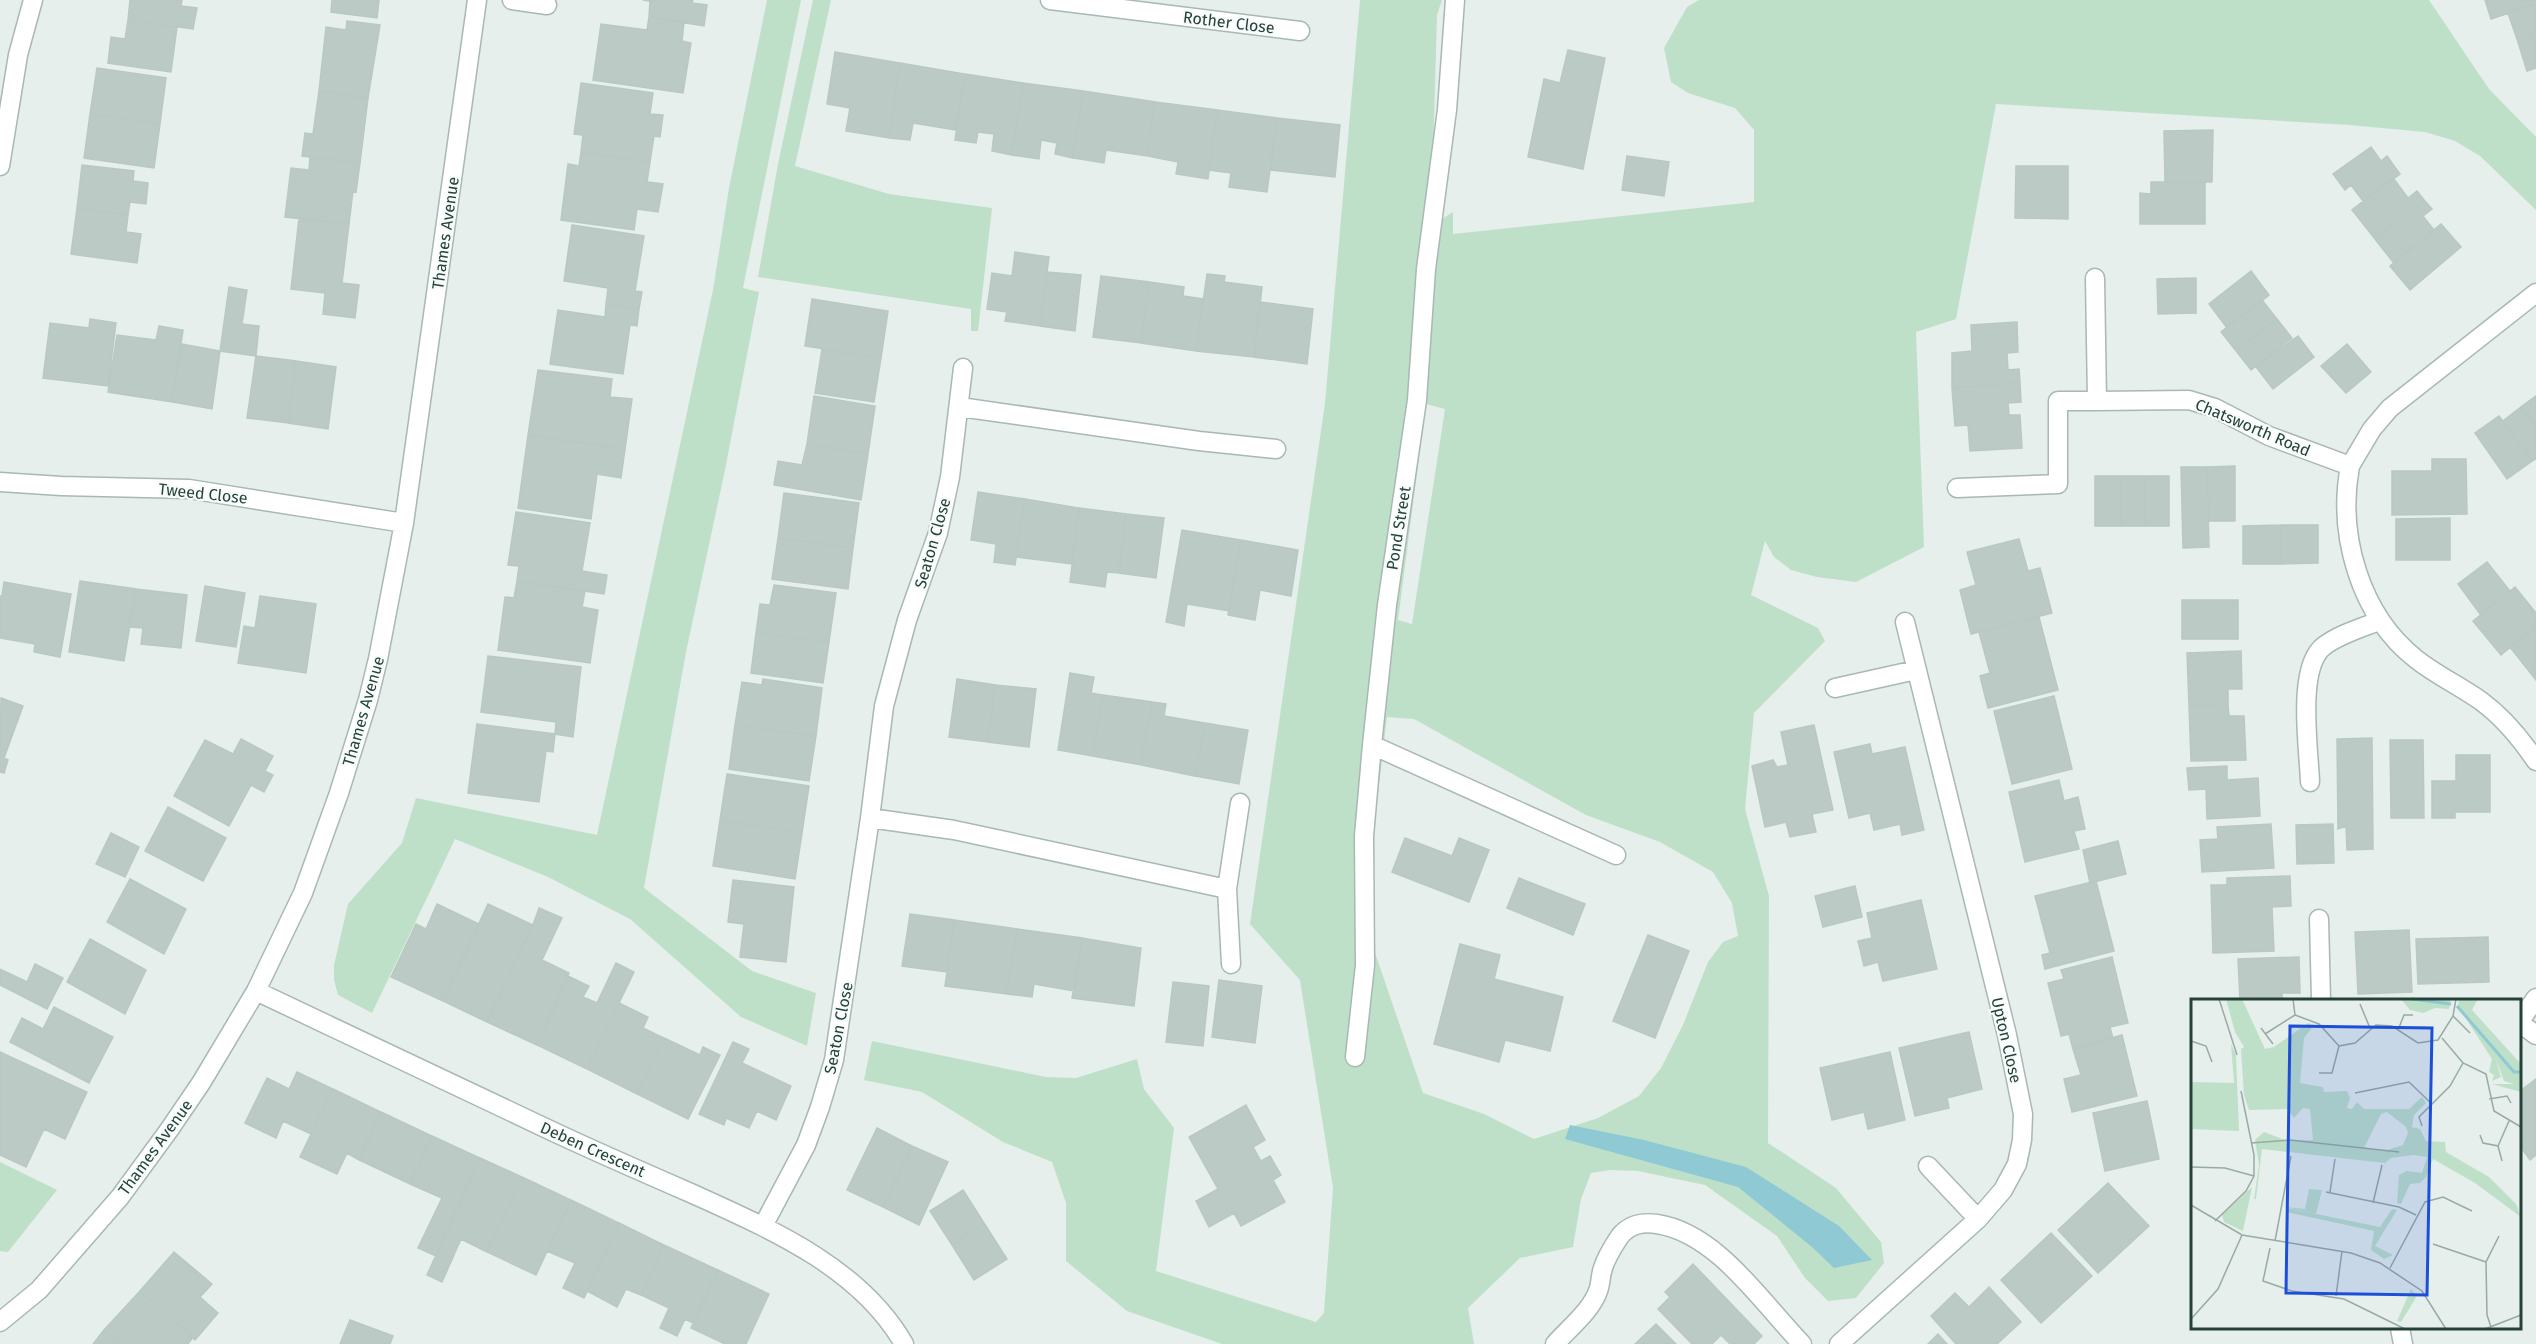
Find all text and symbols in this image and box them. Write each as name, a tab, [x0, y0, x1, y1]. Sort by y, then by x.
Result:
street label: Rother Close	[1182, 7, 1276, 38]
street label: Thames Avenue	[428, 175, 463, 291]
street label: Chatsworth Road	[2192, 395, 2313, 460]
street label: Tweed Close	[157, 479, 248, 508]
street label: Pond Street	[1382, 485, 1415, 571]
street label: Seaton Close	[910, 496, 954, 591]
street label: Thames Avenue	[339, 654, 388, 768]
street label: Seaton Close	[820, 980, 857, 1076]
street label: Upton Close	[1987, 995, 2026, 1085]
inset map	[2191, 999, 2521, 1329]
street label: Thames Avenue	[114, 1096, 196, 1199]
street label: Deben Crescent	[537, 1118, 648, 1181]

